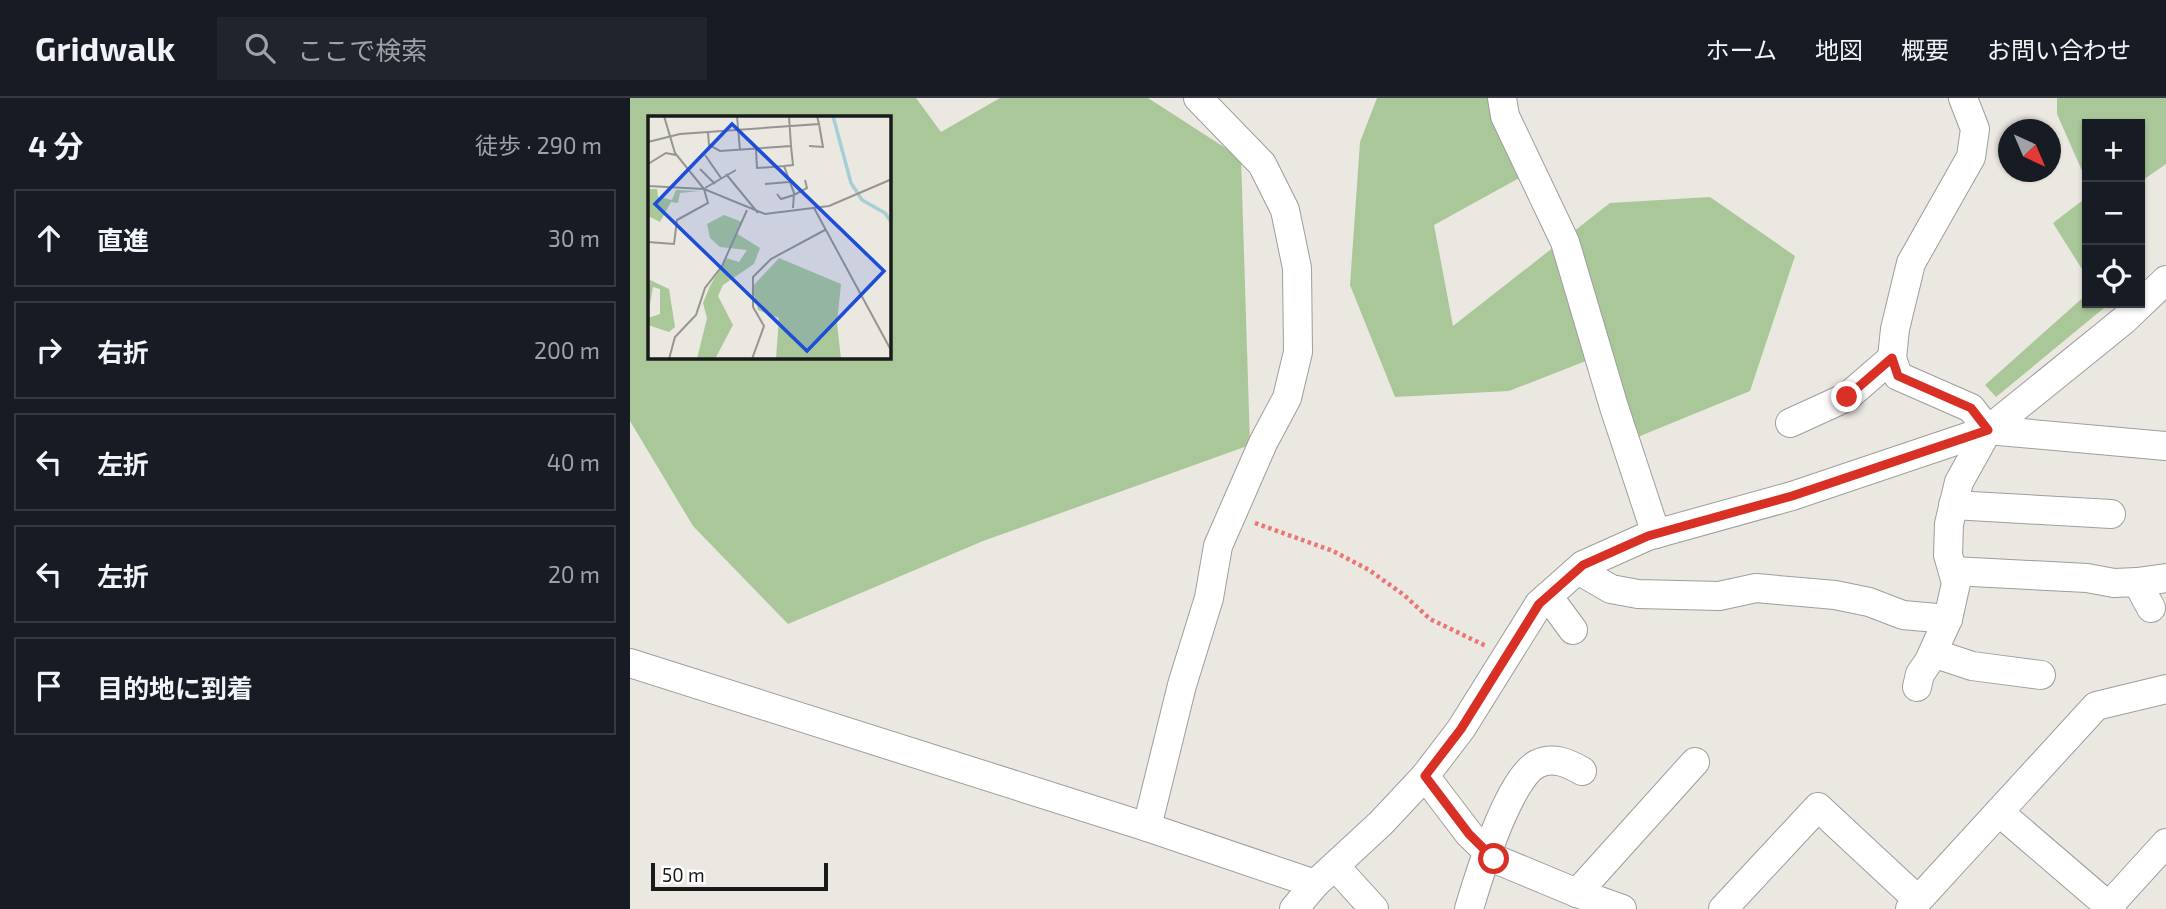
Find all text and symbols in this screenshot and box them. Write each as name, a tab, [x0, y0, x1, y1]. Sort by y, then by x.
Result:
search box	[217, 17, 707, 80]
text: Gridwalk	[35, 28, 175, 68]
icon: search	[241, 29, 279, 67]
text: ここで検索	[297, 34, 427, 65]
text: ホーム	[1706, 35, 1777, 64]
text: 地図	[1815, 35, 1863, 64]
text: 概要	[1901, 35, 1949, 64]
text: お問い合わせ	[1987, 35, 2131, 64]
inset map	[648, 116, 891, 359]
north arrow	[1998, 119, 2061, 182]
map controls	[2082, 119, 2145, 308]
button: +	[2082, 119, 2145, 182]
text: 4 分	[28, 127, 84, 163]
text: 徒歩 · 290 m	[475, 131, 602, 159]
button: −	[2082, 182, 2145, 245]
icon: ahead	[30, 219, 68, 257]
text: 直進	[97, 224, 149, 255]
text: 30 m	[548, 224, 600, 252]
button: locate	[2082, 245, 2145, 308]
icon: right	[30, 331, 68, 369]
text: 右折	[97, 336, 149, 367]
text: 200 m	[534, 336, 600, 364]
route end	[1831, 381, 1862, 412]
icon: left	[30, 443, 68, 481]
text: 左折	[97, 448, 149, 479]
text: 40 m	[547, 448, 600, 476]
icon: left	[30, 555, 68, 593]
text: 左折	[97, 560, 149, 591]
text: 20 m	[548, 560, 600, 588]
icon: arrive	[30, 667, 68, 705]
text: 目的地に到着	[97, 672, 253, 703]
route start	[1478, 843, 1509, 874]
scale bar	[651, 860, 828, 892]
text: 50 m	[662, 863, 705, 886]

